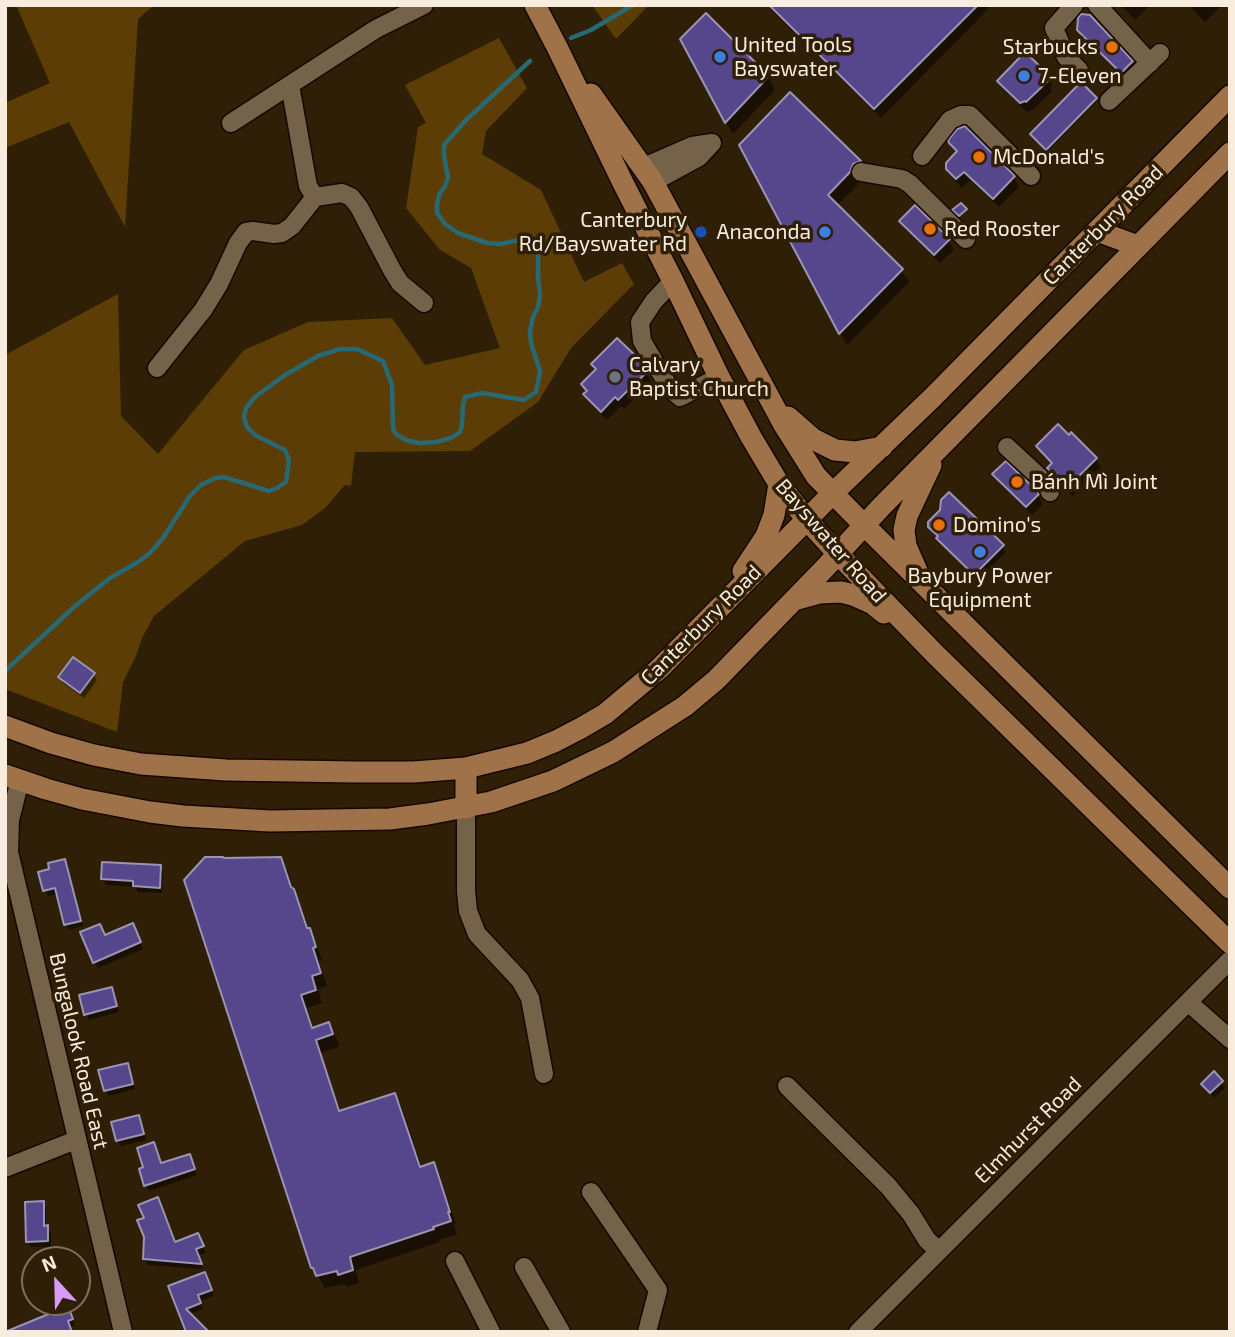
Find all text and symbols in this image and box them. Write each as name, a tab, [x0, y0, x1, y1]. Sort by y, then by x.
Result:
place label: United Tools Bayswater	[734, 32, 852, 82]
place label: Starbucks	[1003, 34, 1098, 60]
marker: Starbucks	[1104, 39, 1120, 55]
marker: United Tools Bayswater	[712, 49, 728, 65]
place label: 7-Eleven	[1038, 63, 1121, 89]
marker: 7-Eleven	[1016, 68, 1032, 84]
place label: McDonald's	[993, 144, 1105, 170]
marker: McDonald's	[971, 149, 987, 165]
street label: Canterbury Road	[1038, 160, 1168, 290]
place label: Canterbury Rd/Bayswater Rd	[519, 207, 687, 257]
place label: Red Rooster	[944, 216, 1060, 242]
place label: Anaconda	[716, 219, 811, 245]
marker: Red Rooster	[922, 221, 938, 237]
marker: Canterbury Rd/Bayswater Rd	[693, 224, 709, 240]
marker: Anaconda	[817, 224, 833, 240]
place label: Calvary Baptist Church	[629, 352, 769, 402]
marker: Calvary Baptist Church	[607, 369, 623, 385]
place label: Bánh Mì Joint	[1031, 469, 1157, 495]
street label: Bayswater Road	[770, 474, 892, 608]
marker: Bánh Mì Joint	[1009, 474, 1025, 490]
place label: Domino's	[953, 512, 1041, 538]
marker: Domino's	[931, 517, 947, 533]
marker: Baybury Power Equipment	[972, 544, 988, 560]
street label: Canterbury Road	[636, 560, 766, 690]
place label: Baybury Power Equipment	[908, 563, 1052, 613]
street label: Bungalook Road East	[44, 950, 114, 1152]
street label: Elmhurst Road	[969, 1071, 1087, 1189]
north arrow	[21, 1246, 91, 1316]
text: N	[38, 1250, 59, 1276]

